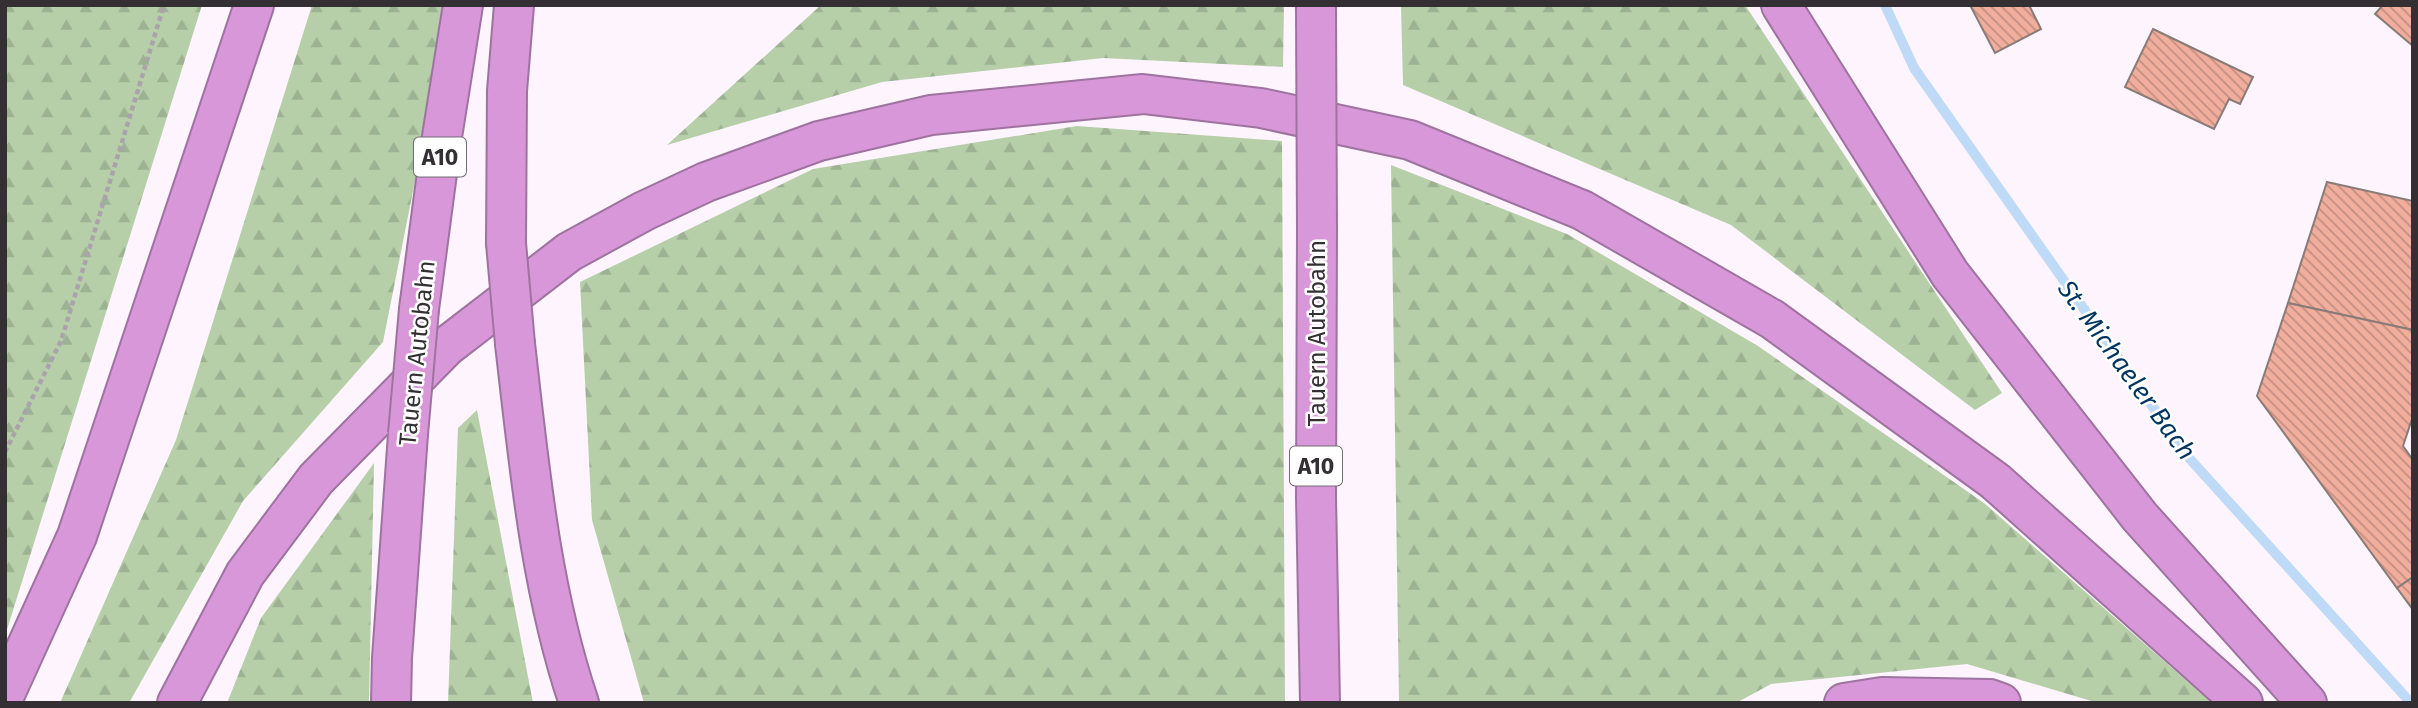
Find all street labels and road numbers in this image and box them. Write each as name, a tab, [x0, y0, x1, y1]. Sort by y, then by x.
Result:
road number: A10	[414, 138, 466, 176]
street label: Tauern Autobahn	[1303, 240, 1331, 426]
street label: Tauern Autobahn	[393, 259, 441, 447]
road number: A10	[1290, 446, 1342, 486]

